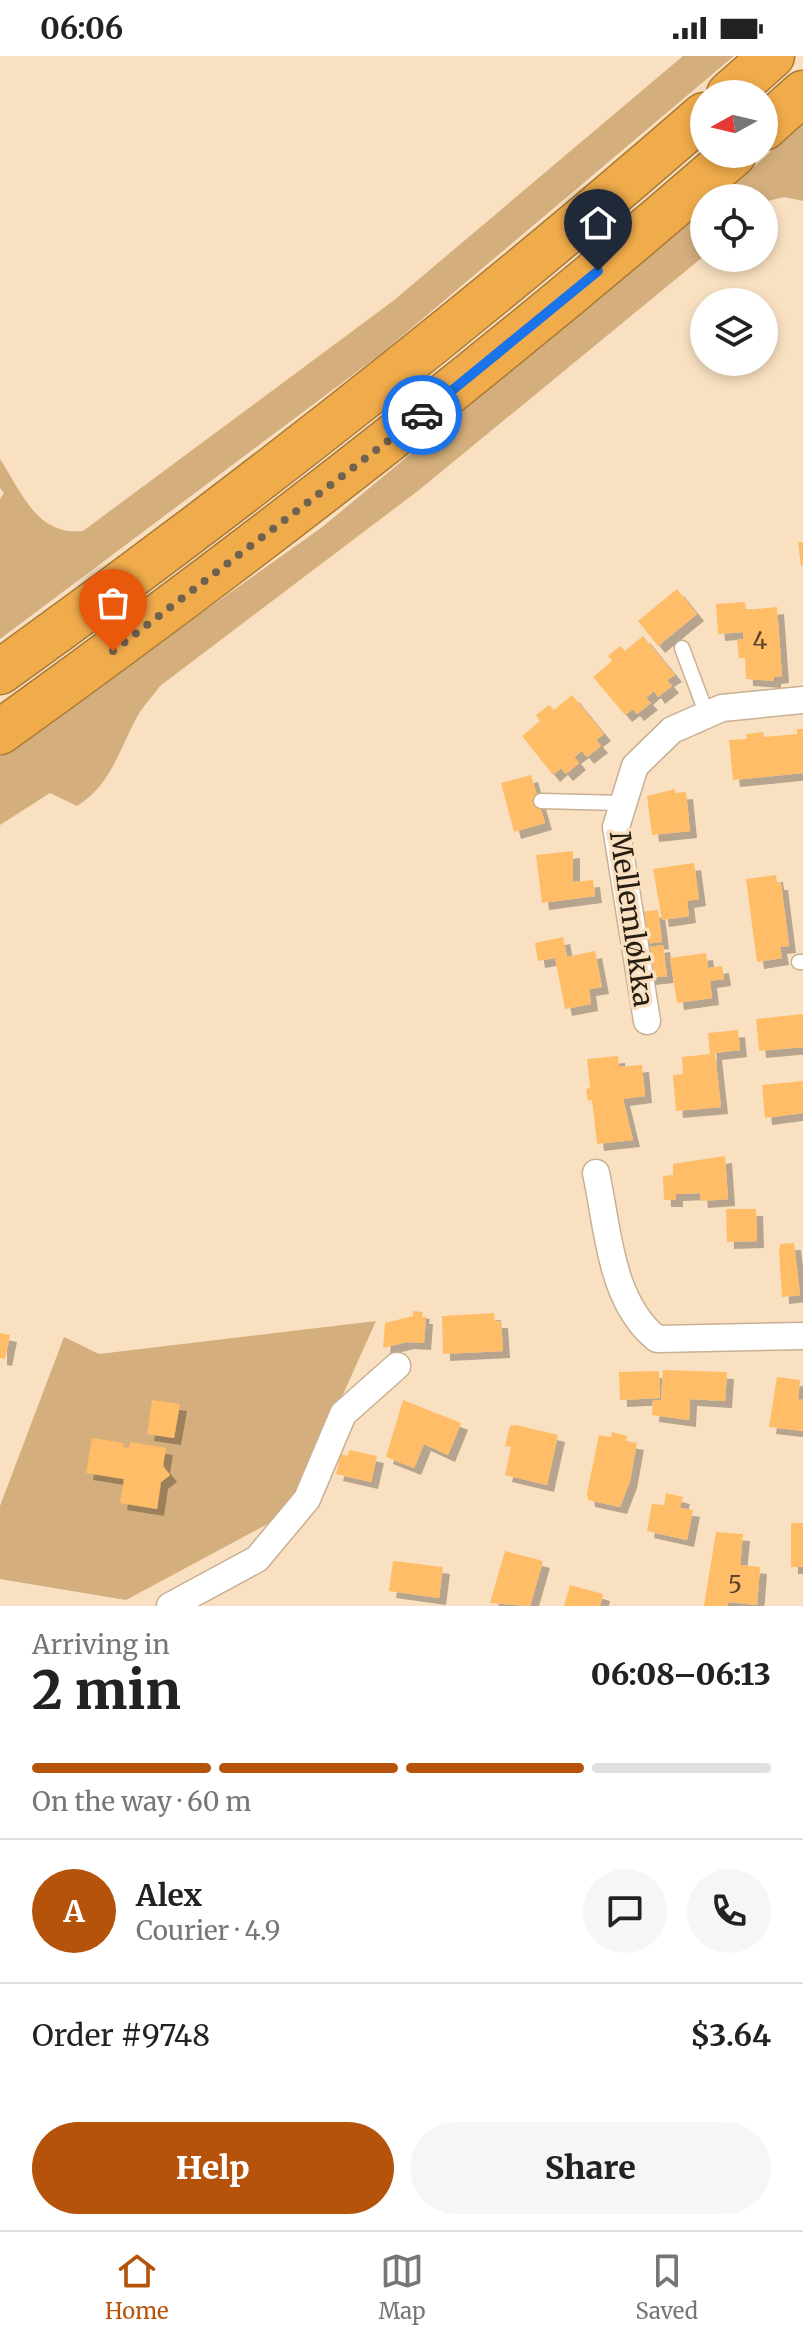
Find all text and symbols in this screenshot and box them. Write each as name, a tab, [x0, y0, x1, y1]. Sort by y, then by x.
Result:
text: 06:06	[40, 9, 123, 47]
north arrow	[690, 80, 778, 168]
map controls	[690, 80, 778, 376]
button: locate	[690, 184, 778, 272]
pin	[564, 189, 632, 271]
icon: home	[576, 201, 620, 245]
button: layers	[690, 288, 778, 376]
courier	[382, 375, 462, 455]
icon: car	[400, 393, 444, 437]
pin	[79, 569, 147, 651]
icon: bag	[91, 581, 135, 625]
house number: 4	[753, 625, 768, 656]
street label: Mellemløkka	[602, 829, 662, 1009]
house number: 5	[728, 1569, 742, 1600]
text: Arriving in	[32, 1628, 170, 1661]
text: 06:08–06:13	[591, 1655, 771, 1693]
text: 2 min	[32, 1658, 181, 1723]
text: On the way · 60 m	[32, 1785, 251, 1818]
button: chat	[583, 1869, 667, 1953]
button: phone	[687, 1869, 771, 1953]
text: Alex	[136, 1876, 202, 1914]
text: A	[63, 1892, 85, 1930]
text: Courier · 4.9	[136, 1914, 280, 1947]
text: Order #9748	[32, 2016, 210, 2054]
text: $3.64	[690, 2016, 771, 2054]
button: Help	[32, 2122, 394, 2214]
button: Share	[410, 2122, 771, 2214]
tab: Home	[105, 2249, 168, 2325]
tab: Map	[379, 2249, 425, 2325]
tab: Saved	[636, 2249, 698, 2325]

